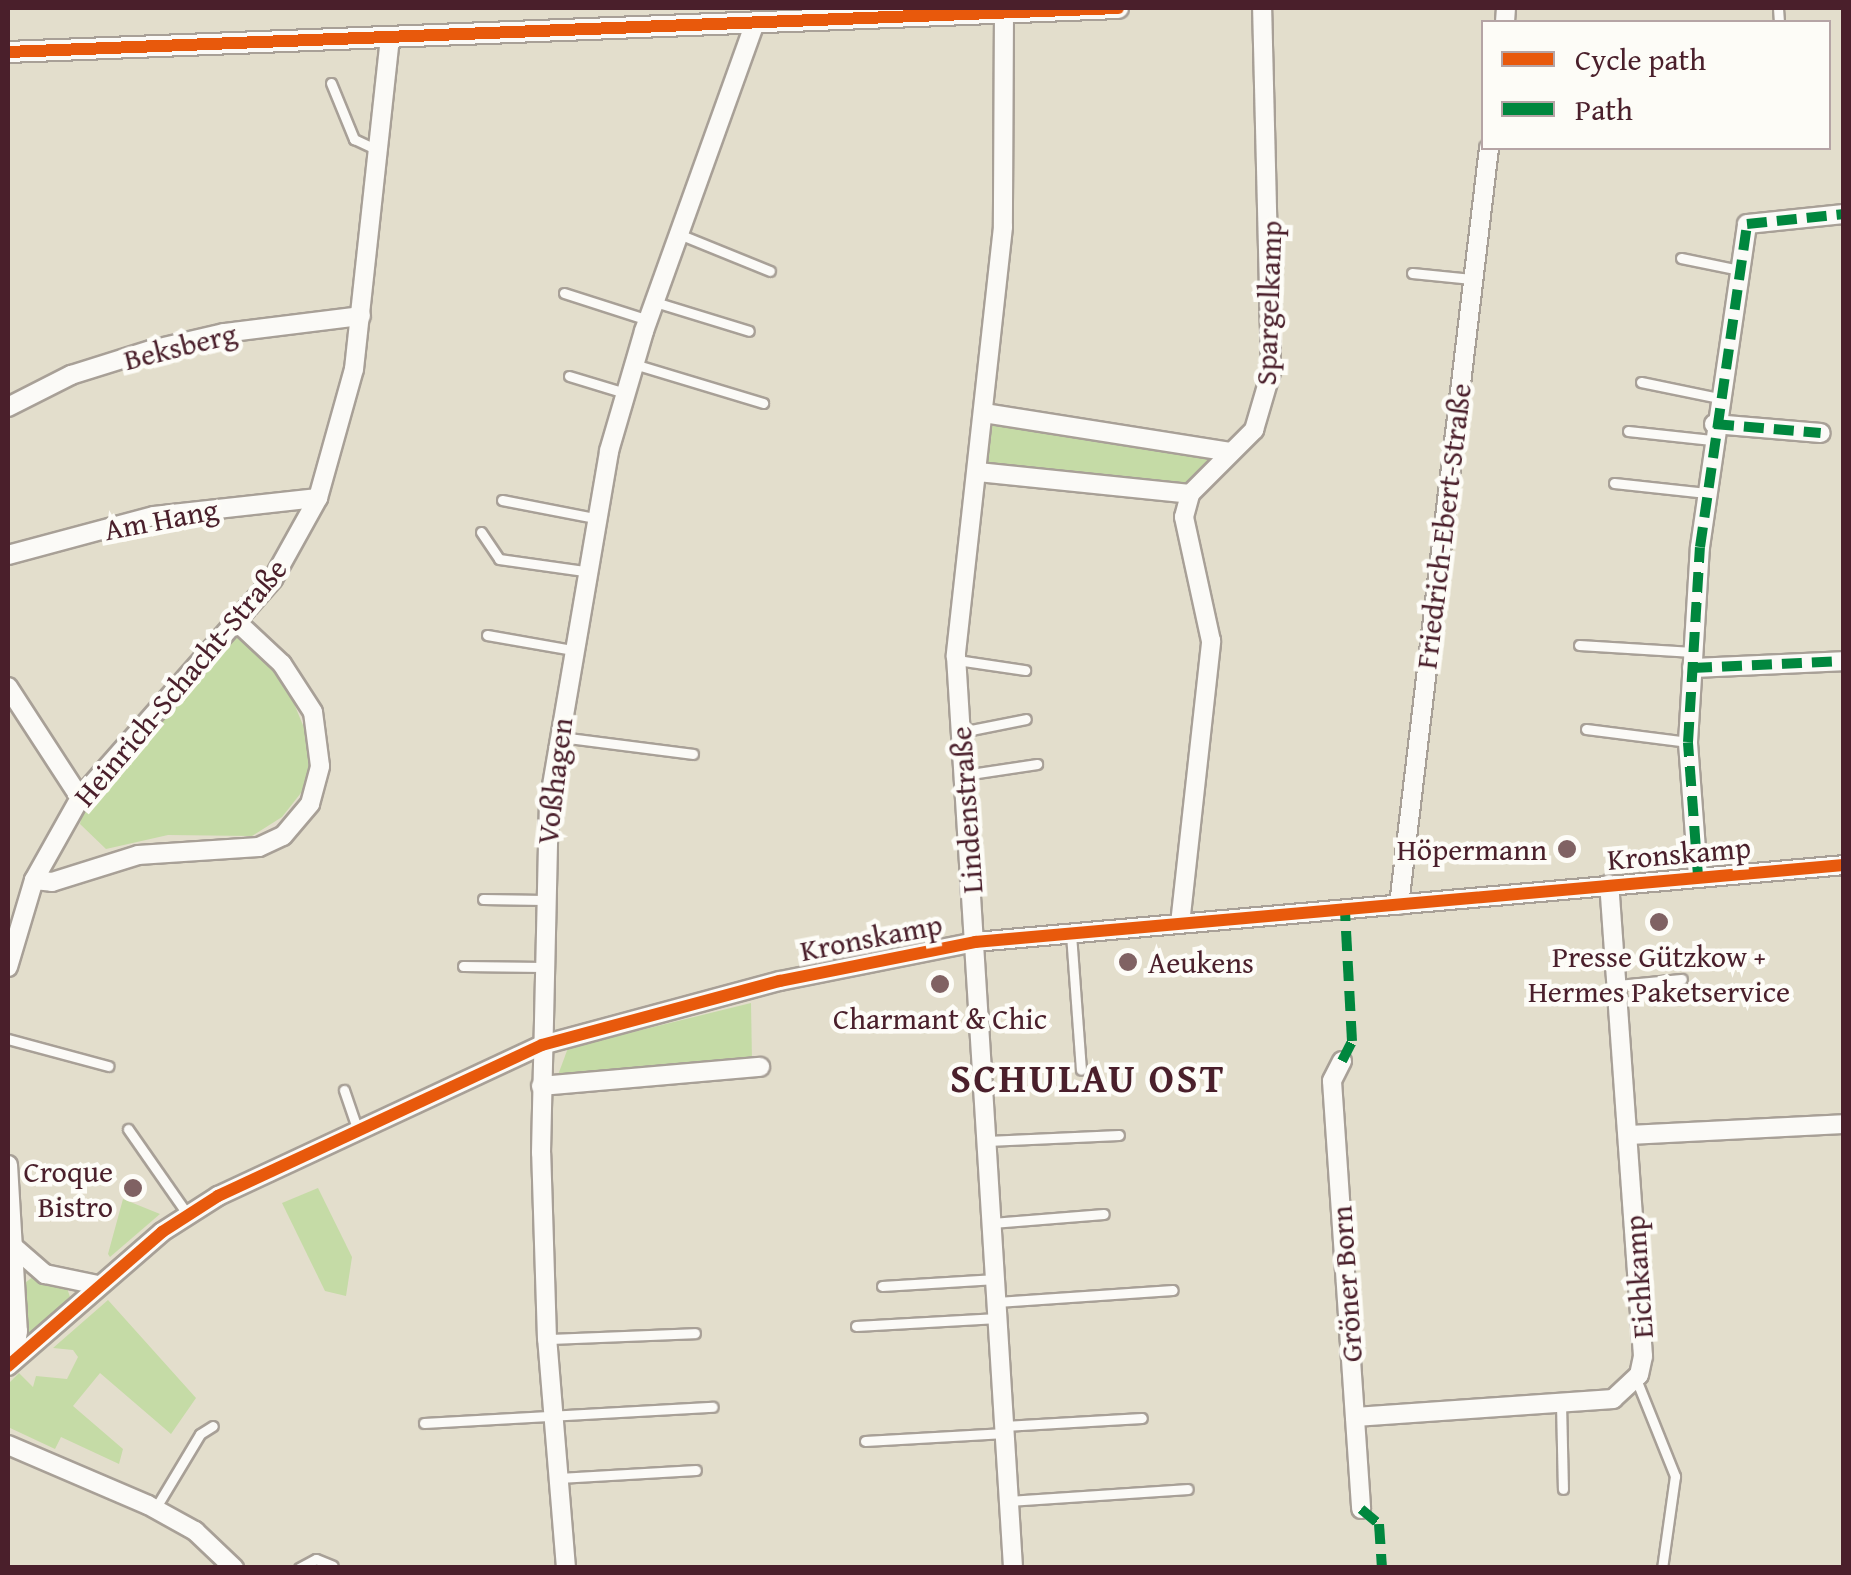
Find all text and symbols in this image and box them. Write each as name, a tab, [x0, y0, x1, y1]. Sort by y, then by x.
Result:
legend	[1481, 20, 1831, 150]
text: Cycle path	[1575, 37, 1706, 81]
text: Path	[1575, 87, 1633, 131]
street label: Spargelkamp	[1247, 220, 1289, 386]
street label: Beksberg	[120, 315, 240, 377]
street label: Friedrich-Ebert-Straße	[1408, 381, 1478, 671]
street label: Am Hang	[101, 490, 221, 548]
street label: Heinrich-Schacht-Straße	[66, 551, 294, 813]
street label: Voßhagen	[528, 715, 580, 847]
street label: Lindenstraße	[942, 725, 990, 895]
street label: Kronskamp	[1606, 829, 1752, 877]
place label: Höpermann	[1397, 831, 1547, 867]
marker: Höpermann	[1556, 838, 1578, 860]
street label: Kronskamp	[797, 906, 945, 968]
marker: Presse Gützkow + Hermes Paketservice	[1648, 911, 1670, 933]
place label: Presse Gützkow + Hermes Paketservice	[1528, 938, 1790, 1008]
place label: Aeukens	[1148, 944, 1254, 980]
marker: Aeukens	[1117, 951, 1139, 973]
marker: Charmant & Chic	[929, 973, 951, 995]
place label: Charmant & Chic	[833, 1000, 1047, 1036]
district label: SCHULAU OST	[950, 1054, 1226, 1102]
place label: Croque Bistro	[23, 1153, 113, 1224]
marker: Croque Bistro	[122, 1177, 144, 1199]
street label: Gröner Born	[1323, 1205, 1369, 1363]
street label: Eichkamp	[1616, 1214, 1660, 1340]

